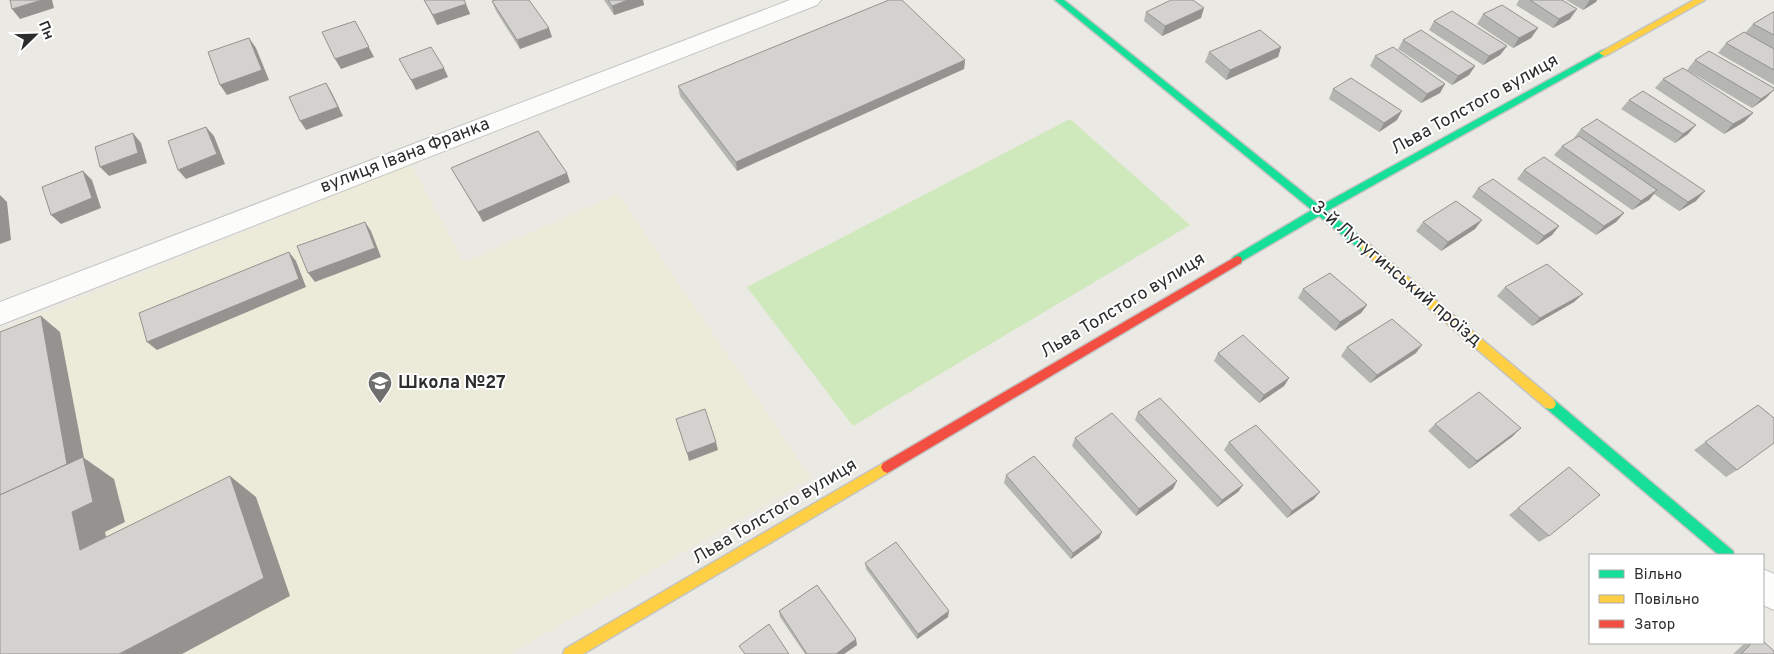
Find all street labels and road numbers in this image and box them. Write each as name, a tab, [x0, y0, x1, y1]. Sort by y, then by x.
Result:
street label: Льва Толстого вулиця	[1387, 49, 1563, 161]
street label: вулиця Івана Франка	[317, 113, 493, 199]
street label: 3-й Лутугинський проїзд	[1306, 196, 1486, 352]
street label: Льва Толстого вулиця	[1036, 248, 1210, 364]
street label: Льва Толстого вулиця	[688, 454, 862, 570]

